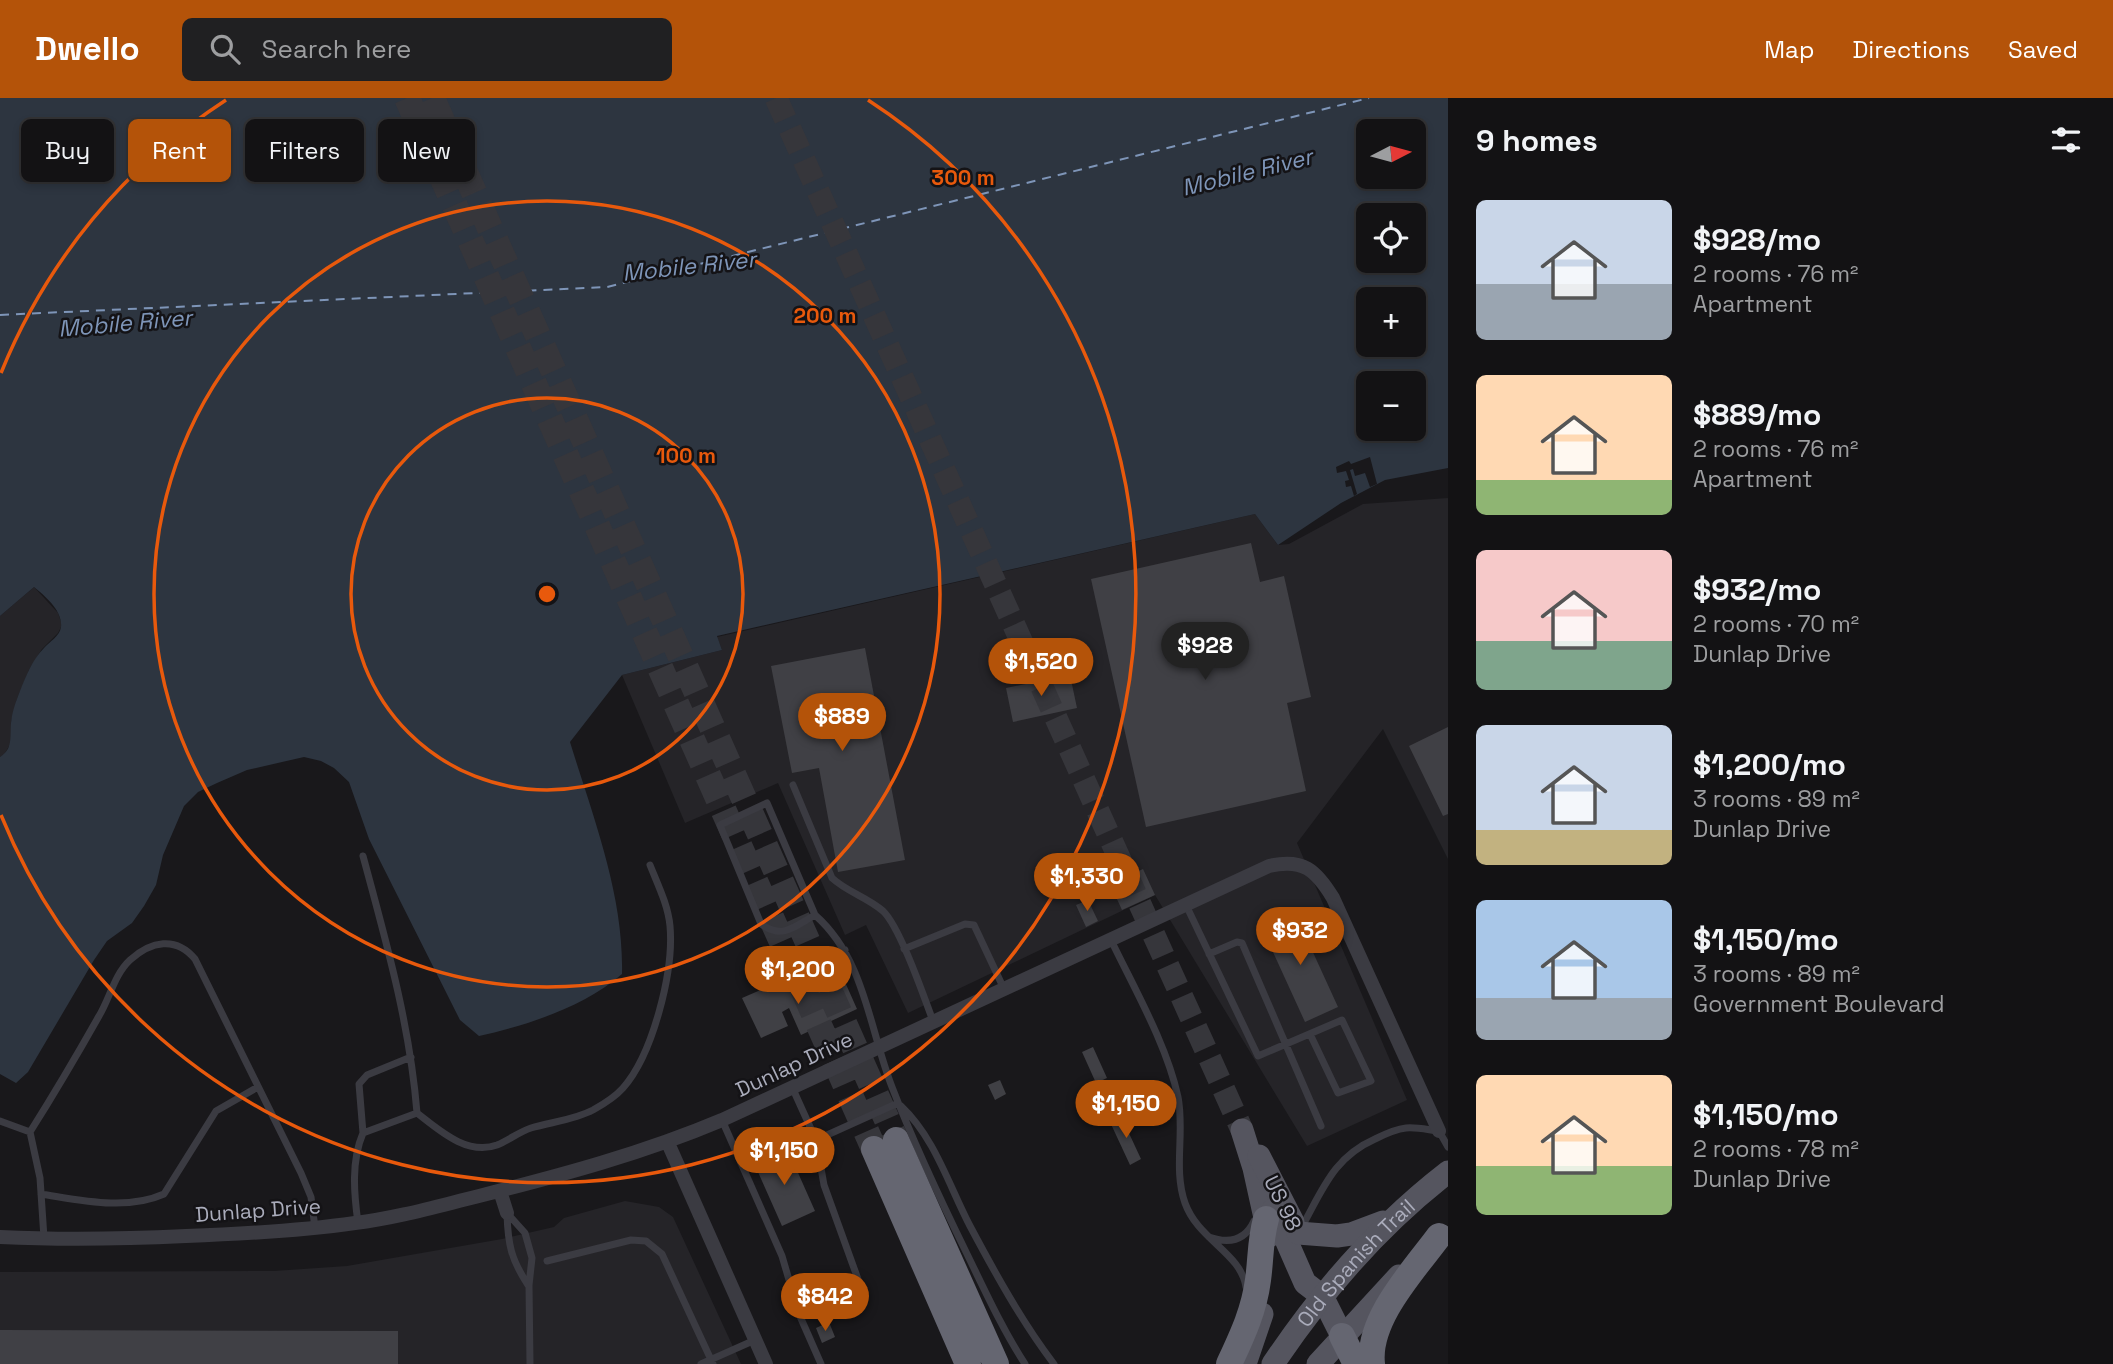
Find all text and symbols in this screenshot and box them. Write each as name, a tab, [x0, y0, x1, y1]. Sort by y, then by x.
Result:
search box	[182, 18, 672, 81]
text: Dwello	[35, 28, 140, 70]
icon: search	[206, 30, 244, 68]
text: Search here	[262, 32, 411, 66]
text: Map	[1764, 34, 1814, 65]
text: Directions	[1852, 34, 1970, 65]
text: Saved	[2008, 34, 2078, 65]
chip: Buy	[21, 119, 114, 182]
chip: Rent	[128, 119, 231, 182]
chip: Filters	[245, 119, 364, 182]
chip: New	[378, 119, 475, 182]
north arrow	[1356, 119, 1426, 189]
map controls	[1356, 119, 1426, 441]
text: 9 homes	[1476, 121, 1598, 160]
icon: filters	[2047, 121, 2085, 159]
water label: Mobile River	[1178, 141, 1318, 203]
text: 300 m	[931, 164, 995, 191]
button: locate	[1356, 203, 1426, 273]
text: $928/mo	[1693, 220, 1821, 259]
icon: home	[1532, 228, 1616, 312]
water label: Mobile River	[621, 244, 760, 288]
text: 2 rooms · 76 m²	[1693, 259, 1858, 289]
button: +	[1356, 287, 1426, 357]
text: Apartment	[1693, 289, 1813, 319]
water label: Mobile River	[57, 302, 195, 344]
text: 200 m	[794, 302, 856, 329]
button: −	[1356, 371, 1426, 441]
text: $889/mo	[1693, 395, 1821, 434]
icon: home	[1532, 403, 1616, 487]
text: 2 rooms · 76 m²	[1693, 434, 1858, 464]
text: 100 m	[656, 442, 716, 469]
text: Apartment	[1693, 464, 1813, 494]
text: $932/mo	[1693, 570, 1821, 609]
icon: home	[1532, 578, 1616, 662]
centre of rings	[535, 582, 559, 606]
text: 2 rooms · 70 m²	[1693, 609, 1859, 639]
pin: $928	[1164, 622, 1246, 682]
text: $928	[1177, 630, 1233, 660]
pin: $1,520	[984, 638, 1098, 698]
text: Dunlap Drive	[1693, 639, 1831, 669]
text: $1,520	[1004, 646, 1078, 676]
pin: $889	[801, 694, 883, 753]
text: $889	[814, 701, 870, 731]
text: $1,200/mo	[1693, 745, 1846, 784]
icon: home	[1532, 753, 1616, 837]
text: 3 rooms · 89 m²	[1693, 784, 1860, 814]
text: Dunlap Drive	[1693, 814, 1831, 844]
pin: $1,330	[1030, 854, 1144, 913]
text: $1,330	[1050, 861, 1124, 891]
pin: $932	[1259, 908, 1341, 967]
text: $932	[1272, 915, 1328, 945]
text: $1,150/mo	[1693, 920, 1839, 959]
icon: home	[1532, 928, 1616, 1012]
pin: $1,200	[741, 946, 855, 1006]
text: $1,200	[761, 954, 835, 984]
text: 3 rooms · 89 m²	[1693, 959, 1860, 989]
text: Government Boulevard	[1693, 989, 1945, 1019]
street label: Dunlap Drive	[731, 1025, 857, 1103]
pin: $1,150	[1069, 1080, 1183, 1140]
text: $1,150	[1092, 1088, 1161, 1118]
text: $1,150/mo	[1693, 1095, 1839, 1134]
icon: home	[1532, 1103, 1616, 1187]
pin: $1,150	[727, 1128, 841, 1187]
text: 2 rooms · 78 m²	[1693, 1134, 1859, 1164]
text: $1,150	[750, 1135, 819, 1165]
text: Dunlap Drive	[1693, 1164, 1831, 1194]
street label: US 98	[1258, 1171, 1308, 1235]
street label: Dunlap Drive	[194, 1192, 322, 1228]
street label: Old Spanish Trail	[1290, 1192, 1420, 1332]
pin: $842	[784, 1274, 866, 1333]
text: $842	[797, 1281, 853, 1311]

